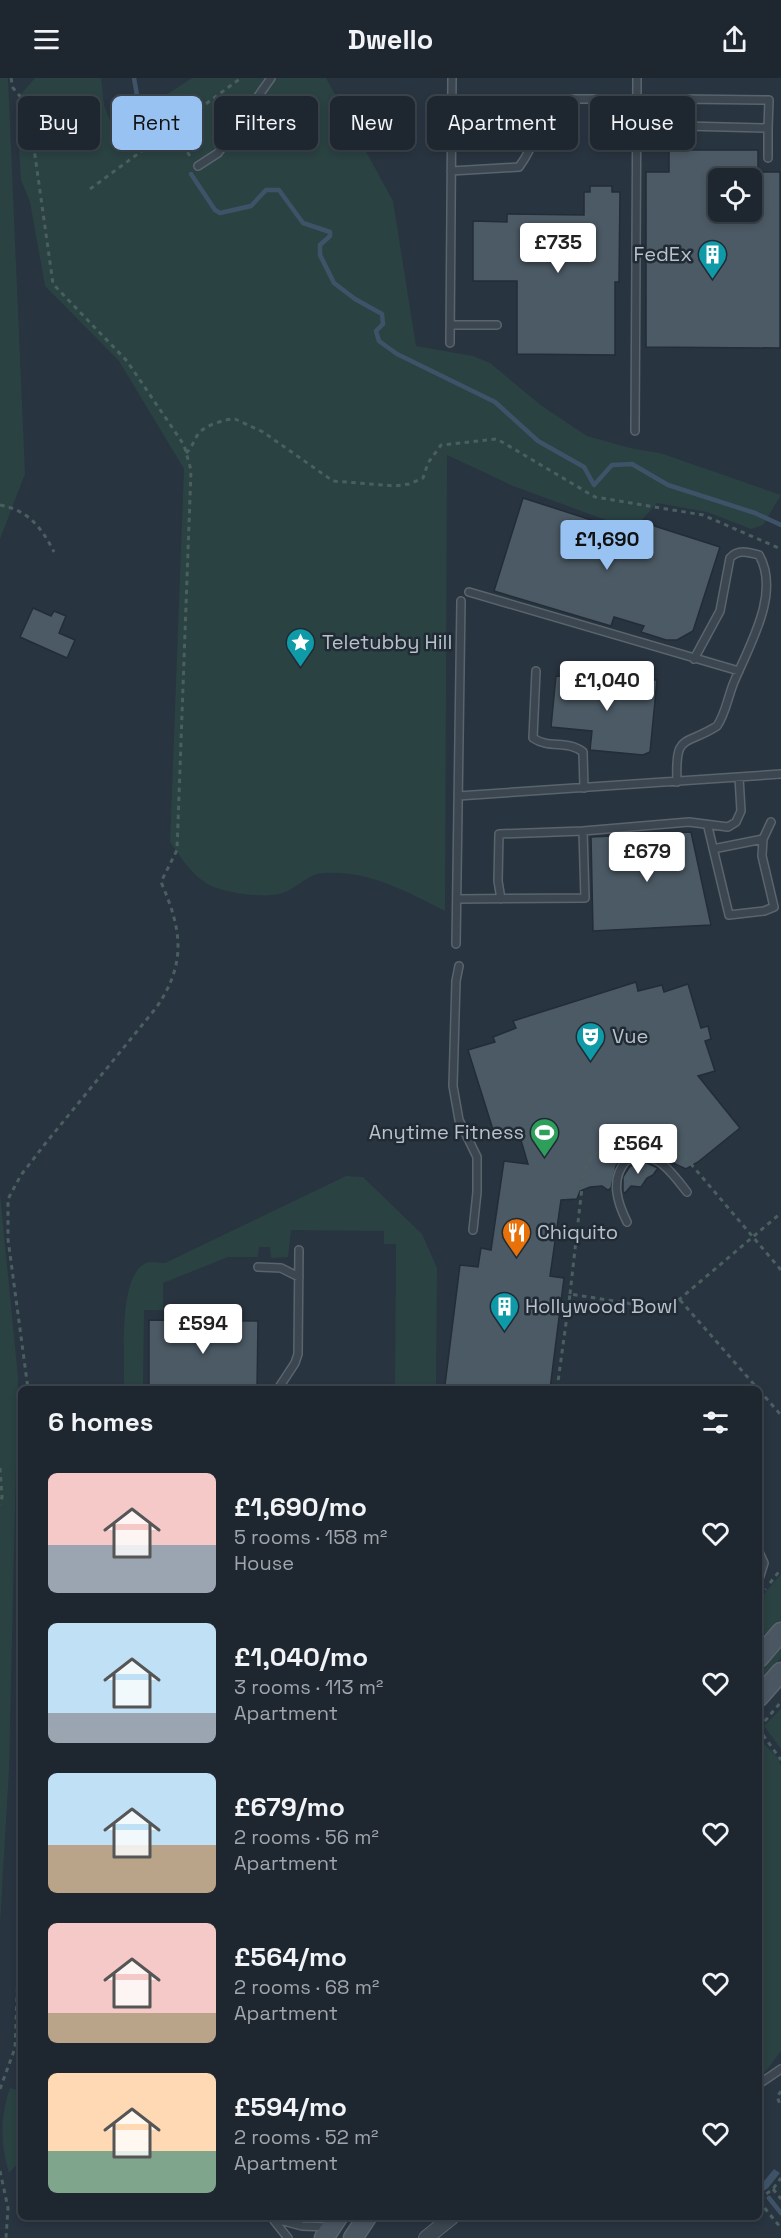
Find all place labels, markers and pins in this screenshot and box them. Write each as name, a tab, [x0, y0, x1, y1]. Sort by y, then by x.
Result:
pin: £735	[522, 223, 594, 274]
building icon: FedEx	[697, 238, 729, 280]
place label: FedEx	[633, 241, 692, 267]
pin: £1,690	[558, 520, 656, 571]
place icon: Teletubby Hill	[285, 626, 317, 668]
place label: Teletubby Hill	[322, 629, 452, 655]
pin: £1,040	[558, 661, 656, 712]
pin: £679	[611, 832, 683, 883]
theatre icon: Vue	[575, 1020, 607, 1062]
place label: Vue	[612, 1023, 648, 1049]
sports icon: Anytime Fitness	[529, 1116, 561, 1158]
place label: Anytime Fitness	[369, 1119, 524, 1145]
pin: £564	[602, 1124, 674, 1175]
restaurant icon: Chiquito	[500, 1216, 532, 1258]
place label: Chiquito	[537, 1219, 618, 1245]
building icon: Hollywood Bowl	[488, 1290, 520, 1332]
place label: Hollywood Bowl	[525, 1293, 677, 1319]
pin: £594	[167, 1304, 239, 1355]

